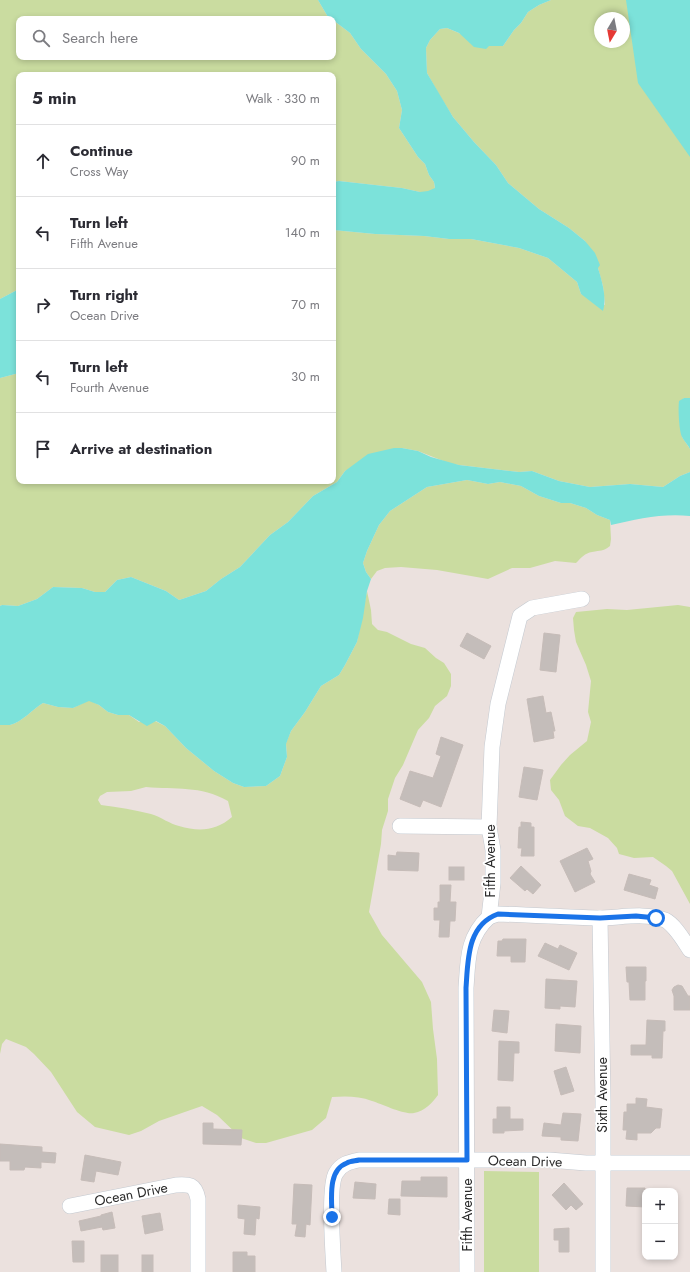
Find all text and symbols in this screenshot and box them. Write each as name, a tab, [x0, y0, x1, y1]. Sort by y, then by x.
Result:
north arrow	[594, 12, 630, 48]
search box	[16, 16, 336, 60]
icon: search	[30, 27, 52, 49]
text: Search here	[62, 27, 138, 49]
text: 5 min	[32, 86, 76, 110]
text: Walk · 330 m	[246, 89, 320, 108]
text: Continue	[70, 140, 133, 162]
icon: ahead	[32, 150, 54, 172]
text: 90 m	[291, 151, 320, 170]
text: Cross Way	[70, 162, 128, 181]
text: Turn left	[70, 212, 128, 234]
icon: left	[32, 222, 54, 244]
text: 140 m	[285, 223, 320, 242]
text: Fifth Avenue	[70, 234, 138, 253]
text: Turn right	[70, 284, 138, 306]
icon: right	[32, 294, 54, 316]
text: 70 m	[291, 295, 320, 314]
text: Ocean Drive	[70, 306, 139, 325]
text: Turn left	[70, 356, 128, 378]
icon: left	[32, 366, 54, 388]
text: 30 m	[291, 367, 320, 386]
text: Fourth Avenue	[70, 378, 149, 397]
icon: arrive	[32, 438, 54, 460]
text: Arrive at destination	[70, 438, 212, 460]
street label: Fifth Avenue	[480, 824, 500, 898]
route start	[647, 909, 665, 927]
street label: Sixth Avenue	[592, 1057, 612, 1133]
street label: Ocean Drive	[488, 1150, 562, 1172]
street label: Ocean Drive	[93, 1177, 169, 1211]
street label: Fifth Avenue	[457, 1178, 477, 1252]
map controls	[642, 1188, 678, 1260]
button: +	[642, 1188, 678, 1224]
route end	[323, 1208, 341, 1226]
button: −	[642, 1224, 678, 1260]

